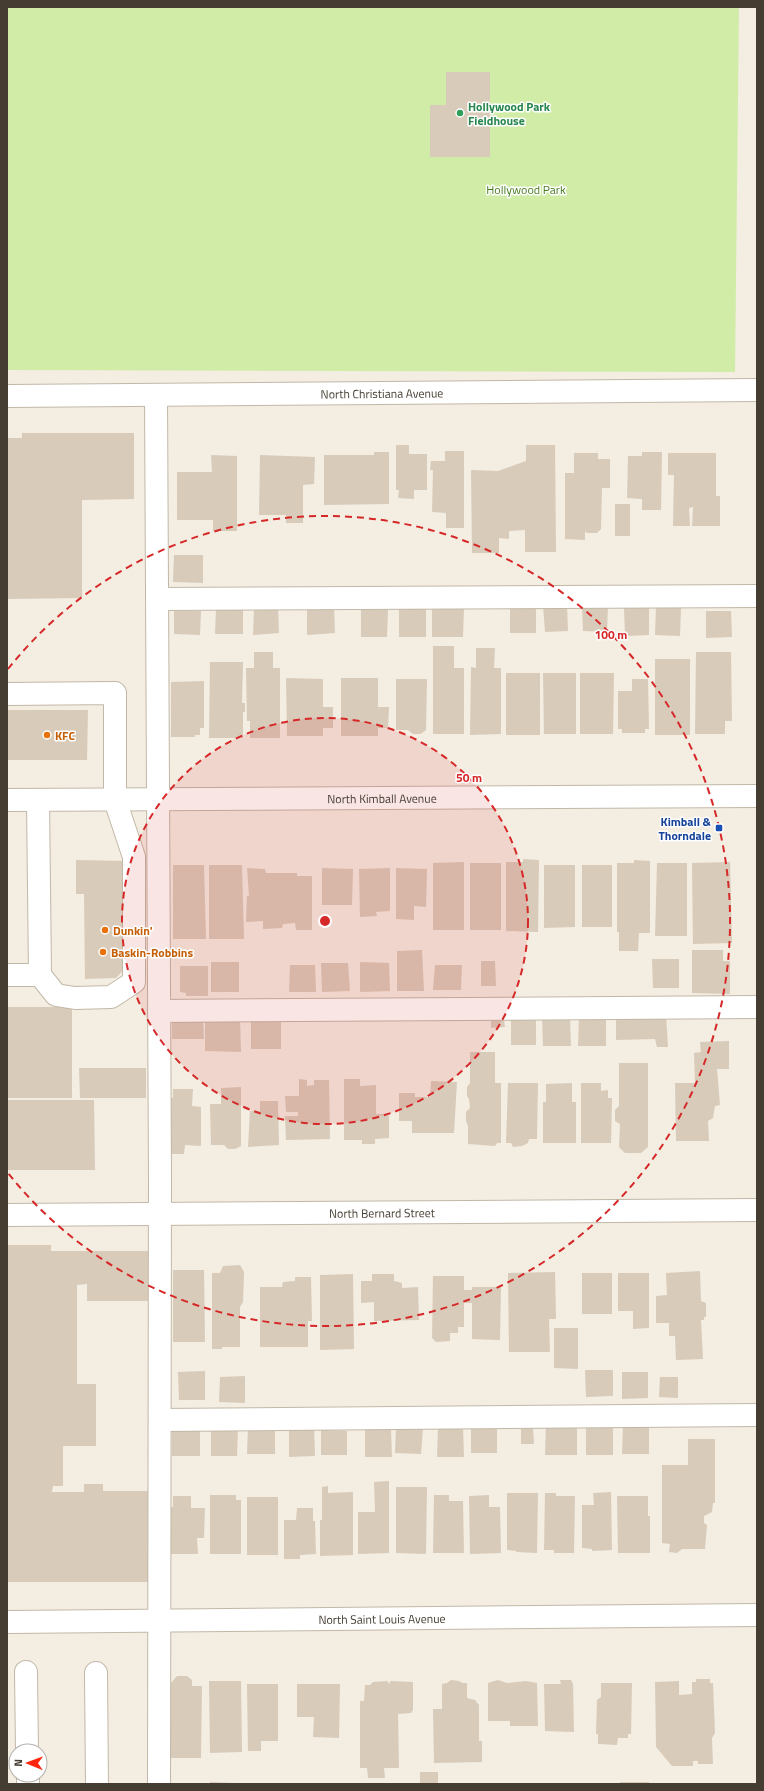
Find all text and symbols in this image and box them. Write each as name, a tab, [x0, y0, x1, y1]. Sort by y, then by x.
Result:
place label: Hollywood Park Fieldhouse	[468, 97, 551, 130]
marker: Hollywood Park Fieldhouse	[455, 108, 465, 118]
park label: Hollywood Park	[486, 180, 566, 199]
street label: North Christiana Avenue	[321, 383, 443, 403]
text: 100 m	[595, 625, 627, 644]
place label: KFC	[55, 726, 75, 745]
marker: KFC	[42, 730, 52, 740]
text: 50 m	[456, 768, 482, 787]
street label: North Kimball Avenue	[327, 788, 437, 808]
place label: Kimball & Thorndale	[658, 812, 712, 845]
marker: Kimball & Thorndale	[714, 823, 724, 833]
centre of rings	[318, 914, 332, 928]
place label: Dunkin'	[113, 921, 153, 940]
marker: Dunkin'	[100, 925, 110, 935]
place label: Baskin-Robbins	[111, 943, 193, 962]
marker: Baskin-Robbins	[98, 947, 108, 957]
street label: North Bernard Street	[329, 1203, 436, 1222]
street label: North Saint Louis Avenue	[318, 1608, 446, 1629]
north arrow	[8, 1743, 48, 1783]
text: N	[10, 1759, 26, 1767]

